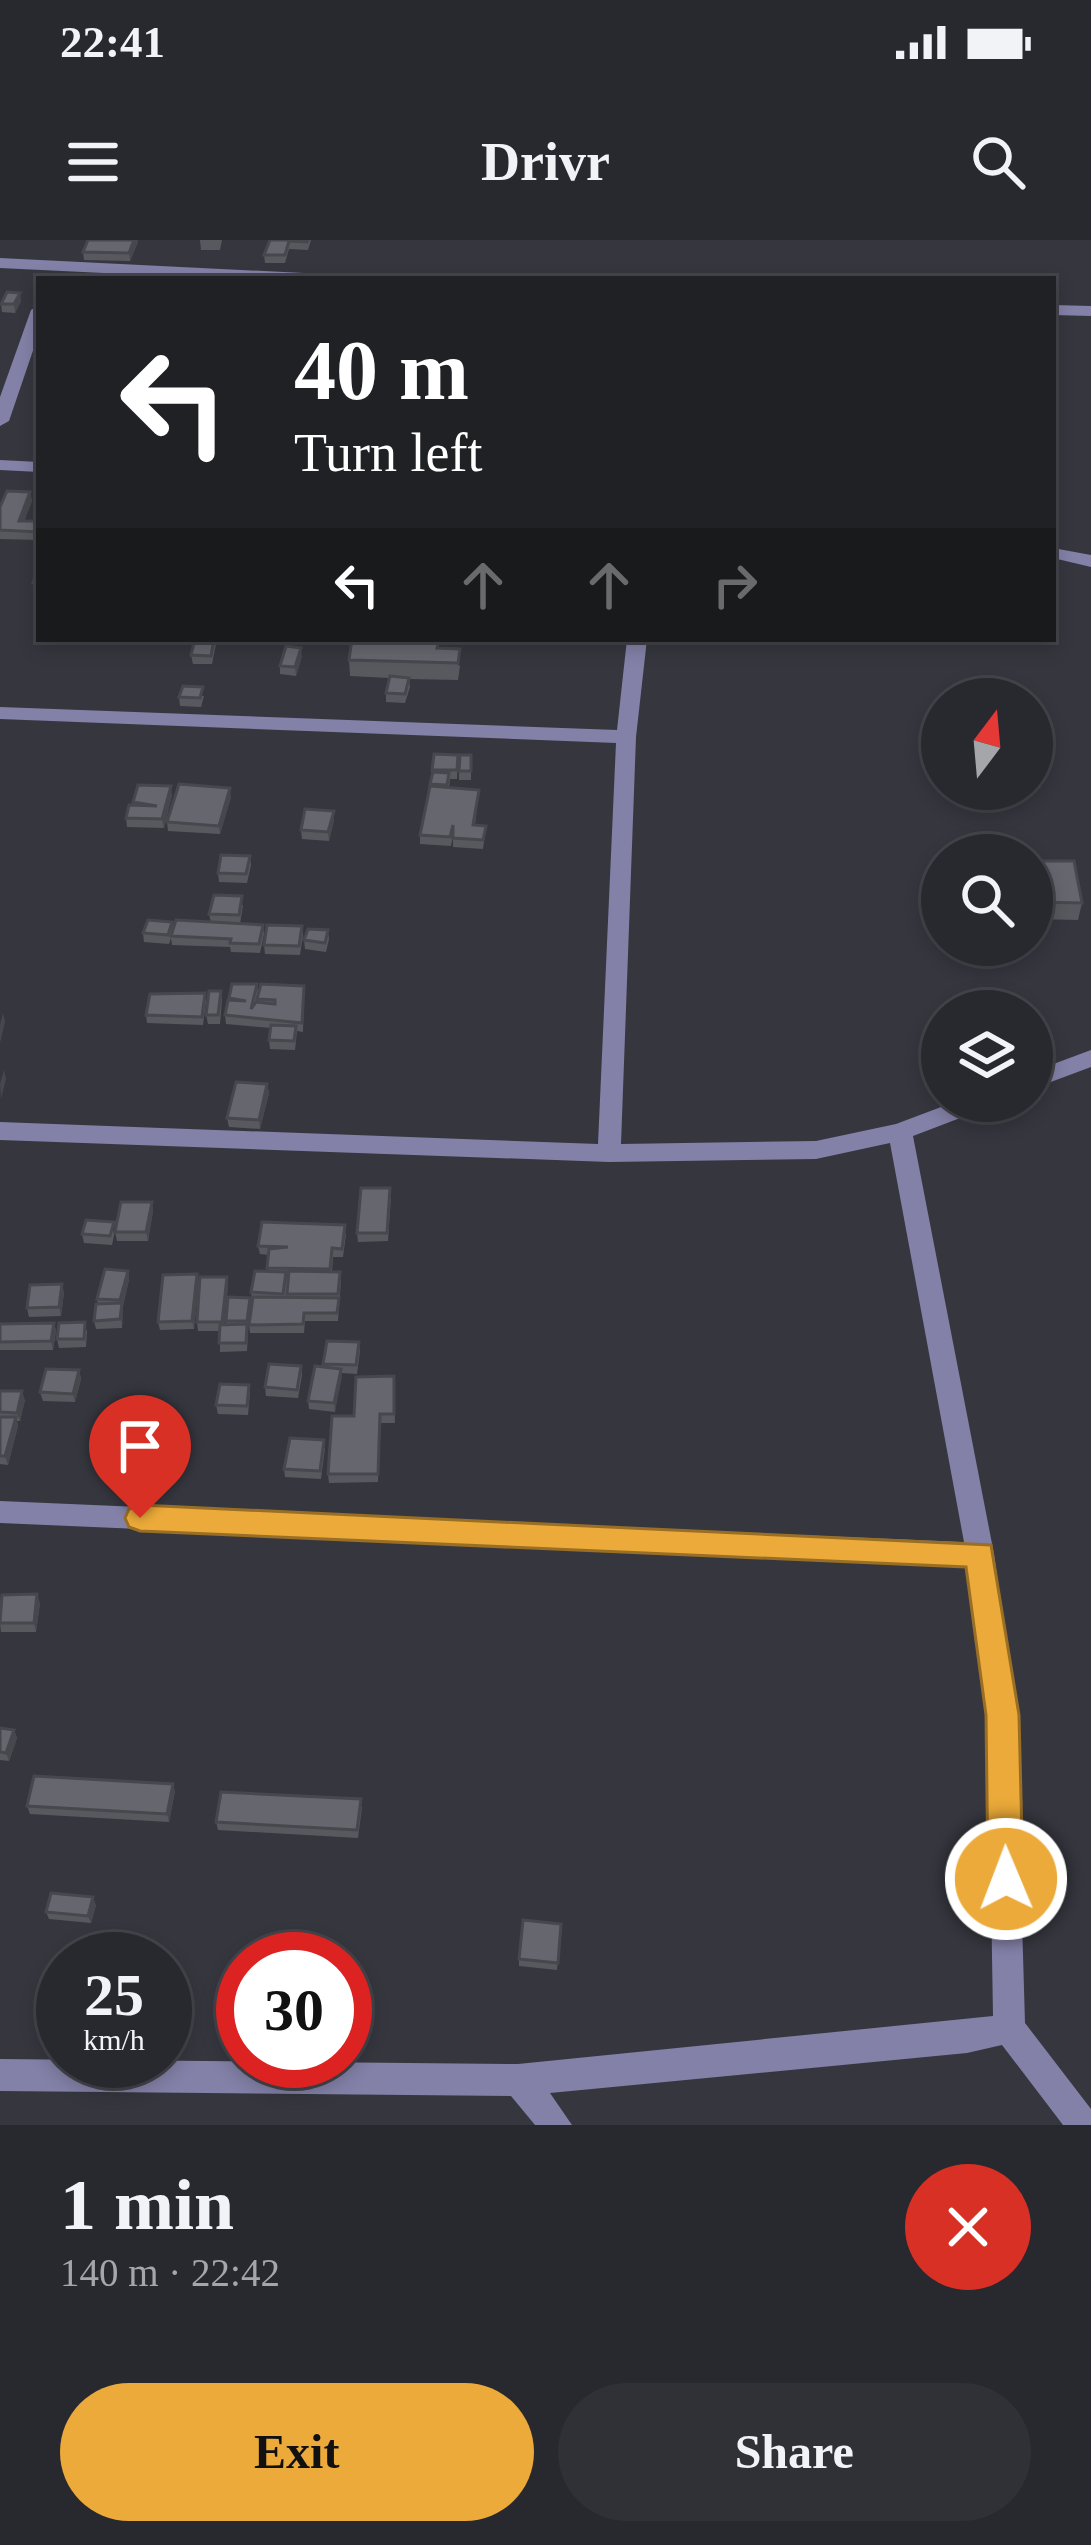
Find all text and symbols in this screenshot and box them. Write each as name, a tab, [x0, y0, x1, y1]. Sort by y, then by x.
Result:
text: 22:41	[60, 17, 165, 67]
icon: menu	[60, 129, 126, 195]
icon: search	[965, 129, 1031, 195]
text: Drivr	[481, 132, 610, 192]
icon: left	[96, 324, 252, 480]
text: 40 m	[294, 324, 469, 417]
text: Turn left	[294, 423, 483, 483]
icon: left	[324, 552, 390, 618]
icon: ahead	[450, 552, 516, 618]
icon: ahead	[576, 552, 642, 618]
icon: right	[702, 552, 768, 618]
north arrow	[921, 678, 1053, 810]
map controls	[921, 678, 1053, 1122]
button: search	[921, 834, 1053, 966]
button: layers	[921, 990, 1053, 1122]
pin	[89, 1395, 191, 1518]
icon: arrive	[107, 1413, 173, 1479]
position arrow	[943, 1816, 1069, 1942]
speed limit sign: 30	[216, 1932, 372, 2088]
text: 25	[84, 1962, 144, 2028]
text: km/h	[83, 2023, 145, 2056]
button: close	[905, 2164, 1031, 2290]
text: 1 min	[60, 2165, 234, 2245]
text: 140 m · 22:42	[60, 2251, 280, 2294]
button: Exit	[60, 2383, 534, 2521]
button: Share	[558, 2383, 1031, 2521]

